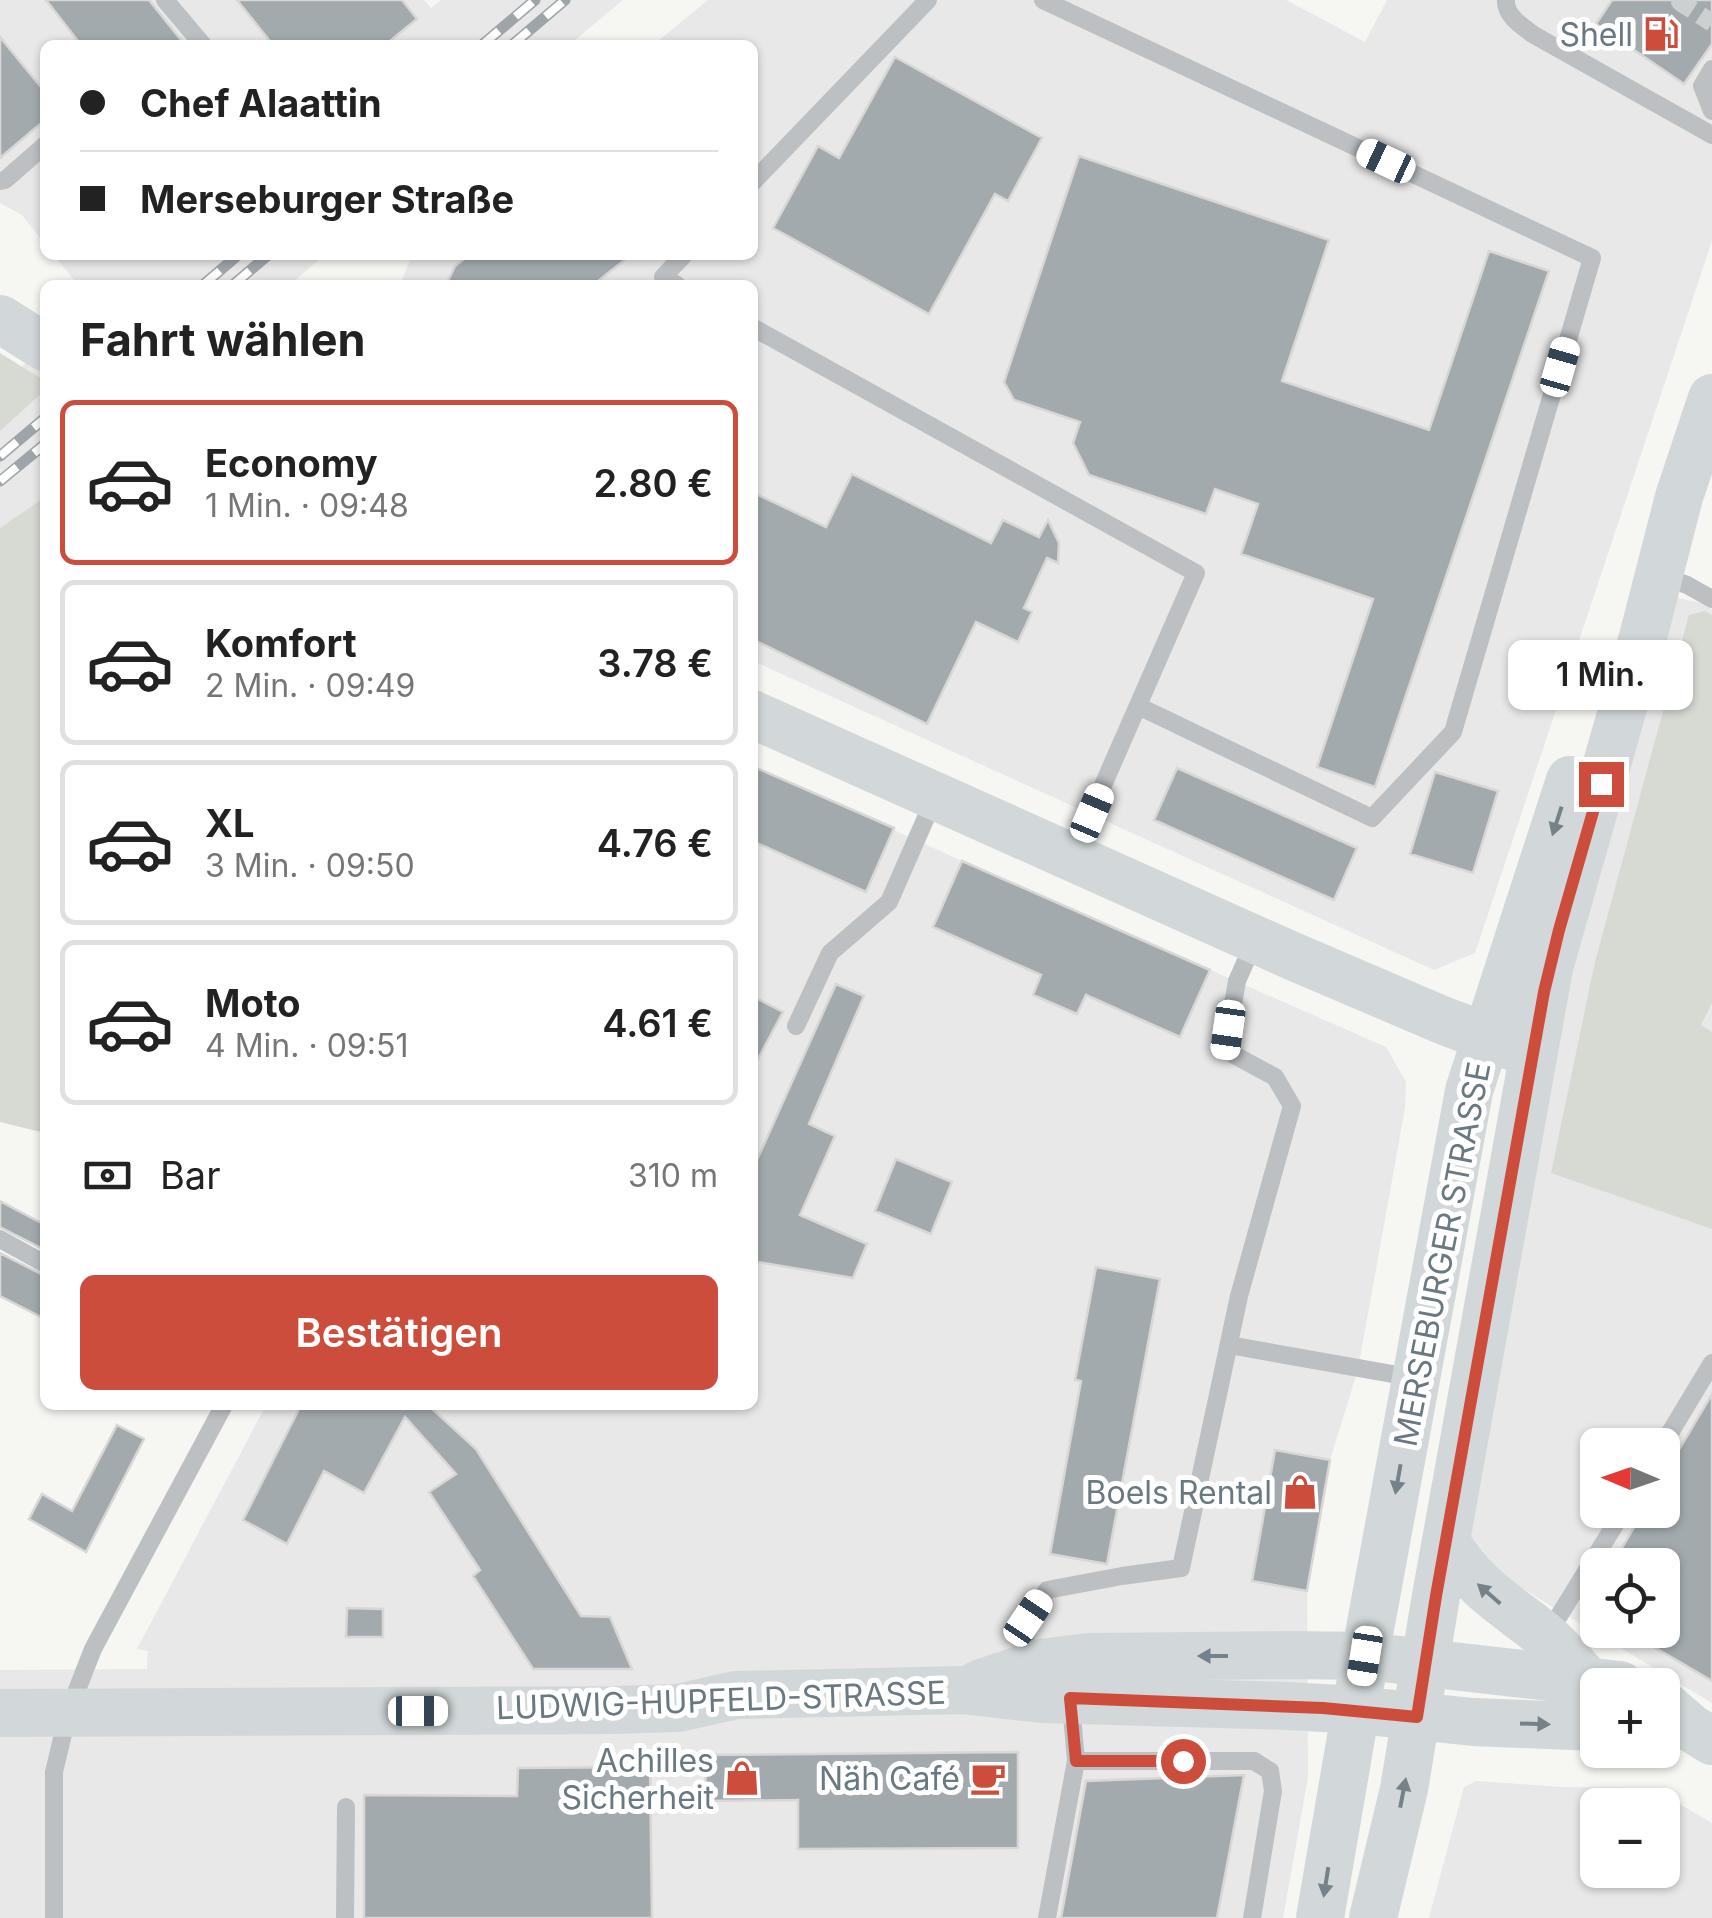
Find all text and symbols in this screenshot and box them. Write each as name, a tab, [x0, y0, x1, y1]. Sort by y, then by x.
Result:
place label: Shell	[1559, 15, 1633, 54]
fuel station icon: Shell	[1642, 15, 1680, 53]
text: Chef Alaattin	[140, 80, 382, 126]
car	[1352, 135, 1420, 187]
text: Merseburger Straße	[140, 176, 514, 222]
text: Fahrt wählen	[80, 312, 365, 367]
car	[1537, 334, 1583, 400]
icon: car	[85, 438, 175, 528]
text: Economy	[205, 440, 378, 486]
text: 2.80 €	[593, 460, 713, 506]
text: 1 Min. · 09:48	[205, 486, 409, 525]
icon: car	[85, 618, 175, 708]
text: Komfort	[205, 620, 357, 666]
callout: 1 Min.	[1508, 639, 1694, 709]
text: 3.78 €	[597, 640, 713, 686]
text: 1 Min.	[1556, 655, 1645, 694]
text: 2 Min. · 09:49	[205, 666, 415, 705]
route end	[1579, 762, 1624, 807]
car	[1066, 780, 1118, 846]
icon: car	[85, 798, 175, 888]
text: XL	[205, 800, 255, 846]
one-way arrow	[1548, 807, 1563, 837]
text: 4.76 €	[597, 820, 713, 866]
text: 3 Min. · 09:50	[205, 846, 415, 885]
icon: car	[85, 978, 175, 1068]
text: Moto	[205, 980, 301, 1026]
car	[1209, 998, 1247, 1062]
text: 4.61 €	[602, 1000, 713, 1046]
text: 4 Min. · 09:51	[205, 1026, 408, 1065]
street label: MERSEBURGER STRASSE	[1386, 1059, 1498, 1449]
icon: cash	[80, 1148, 135, 1203]
text: Bar	[160, 1152, 221, 1198]
text: 310 m	[628, 1156, 718, 1195]
button: Bestätigen	[80, 1275, 718, 1390]
north arrow	[1580, 1428, 1680, 1528]
map controls	[1580, 1428, 1680, 1888]
one-way arrow	[1390, 1464, 1405, 1495]
place label: Boels Rental	[1086, 1473, 1272, 1512]
shop icon: Boels Rental	[1281, 1473, 1319, 1511]
button: locate	[1580, 1548, 1680, 1648]
one-way arrow	[1477, 1583, 1502, 1605]
car	[999, 1585, 1057, 1651]
car	[1345, 1624, 1385, 1688]
one-way arrow	[1196, 1648, 1228, 1664]
button: +	[1580, 1668, 1680, 1768]
street label: LUDWIG-HUPFELD-STRASSE	[495, 1673, 947, 1727]
car	[388, 1696, 448, 1726]
one-way arrow	[1520, 1717, 1552, 1733]
route start	[1161, 1739, 1206, 1784]
place label: Achilles Sicherheit	[562, 1741, 714, 1817]
shop icon: Achilles Sicherheit	[723, 1759, 761, 1797]
place label: Näh Café	[819, 1759, 960, 1798]
cafe icon: Näh Café	[969, 1759, 1007, 1797]
one-way arrow	[1396, 1777, 1412, 1808]
button: −	[1580, 1788, 1680, 1888]
one-way arrow	[1318, 1867, 1333, 1898]

